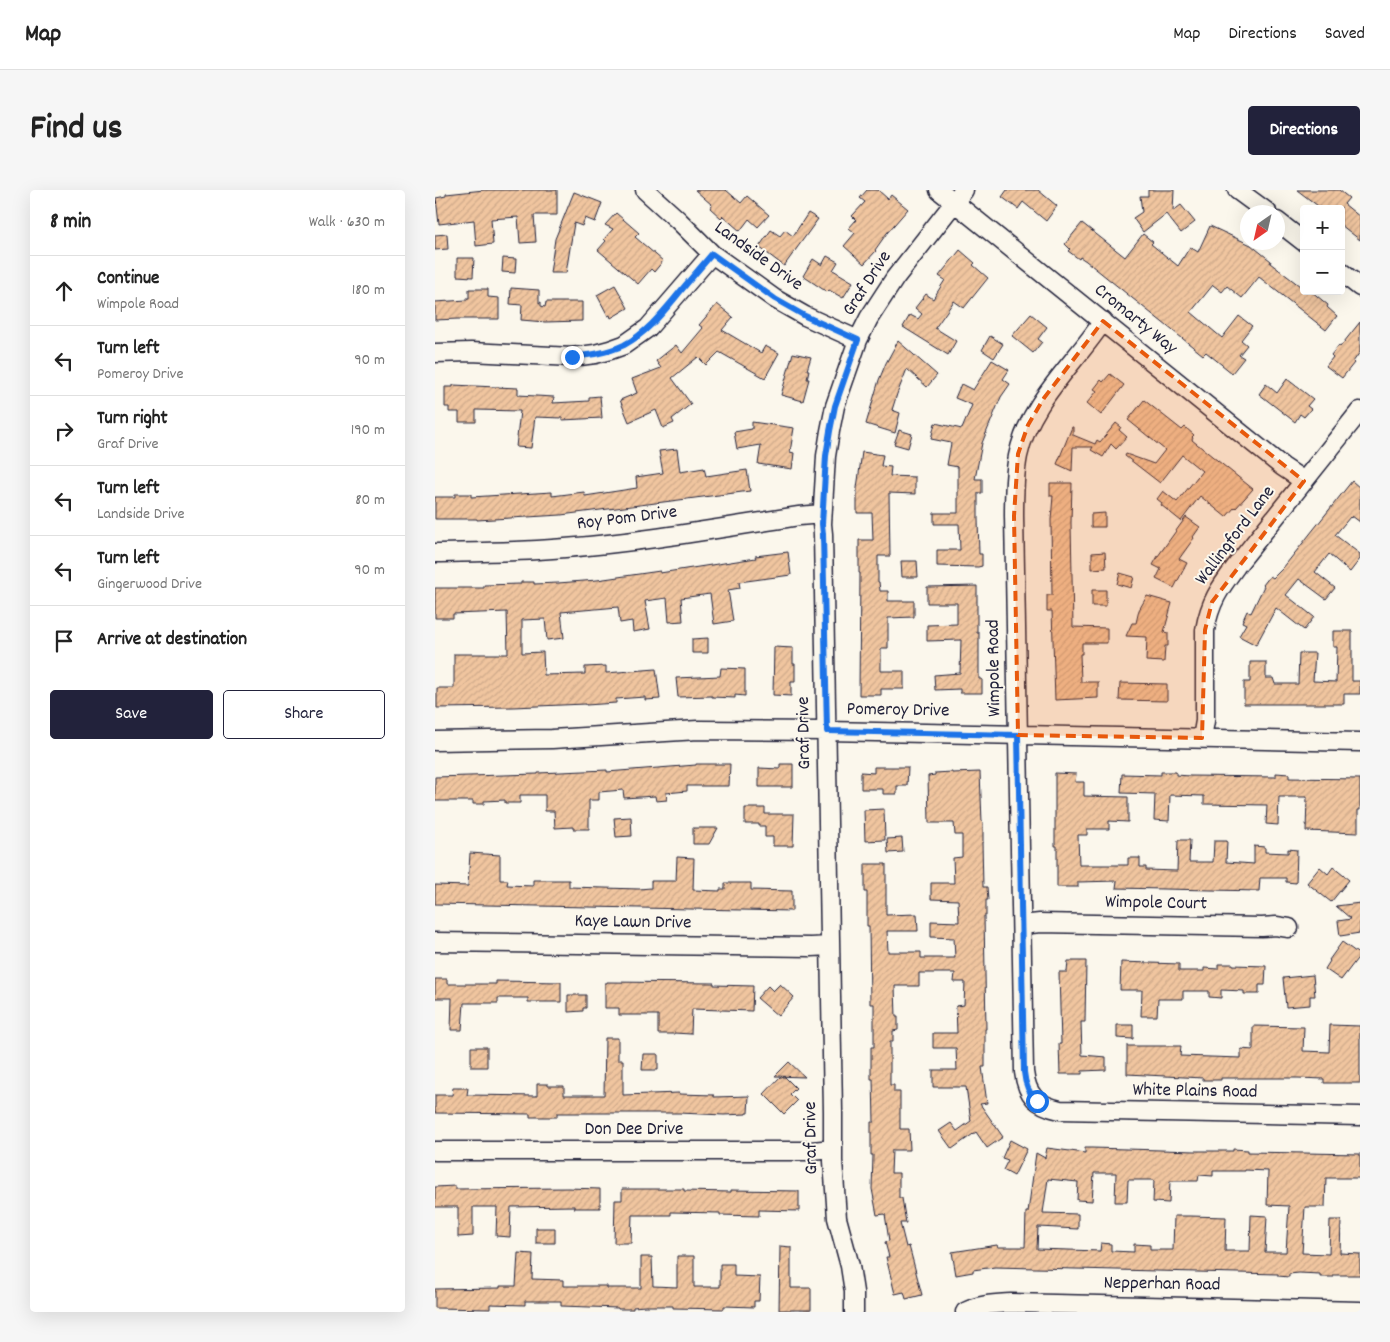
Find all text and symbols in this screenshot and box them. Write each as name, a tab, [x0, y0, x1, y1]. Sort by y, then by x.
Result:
text: Map	[25, 18, 61, 52]
text: Map	[1173, 22, 1200, 47]
text: Directions	[1228, 22, 1297, 47]
text: Saved	[1325, 22, 1365, 47]
text: Find us	[30, 105, 122, 155]
button: Directions	[1248, 106, 1360, 155]
north arrow	[1240, 205, 1285, 250]
map controls	[1300, 205, 1345, 295]
button: +	[1300, 205, 1345, 250]
text: 8 min	[50, 208, 91, 238]
text: Walk · 630 m	[309, 211, 385, 234]
street label: Landside Drive	[708, 215, 808, 299]
street label: Graf Drive	[837, 246, 899, 322]
button: −	[1300, 250, 1345, 295]
text: Continue	[97, 266, 159, 293]
icon: ahead	[50, 277, 78, 305]
street label: Cromarty Way	[1087, 278, 1183, 362]
text: 180 m	[352, 279, 385, 302]
text: Wimpole Road	[97, 293, 179, 316]
text: Turn left	[97, 336, 160, 363]
route end	[561, 346, 584, 369]
icon: left	[50, 347, 78, 375]
text: 90 m	[354, 349, 385, 372]
text: Pomeroy Drive	[97, 363, 183, 386]
text: Turn right	[97, 406, 168, 433]
icon: right	[50, 417, 78, 445]
text: 190 m	[351, 419, 385, 442]
text: Graf Drive	[97, 433, 159, 456]
text: Turn left	[97, 476, 160, 503]
street label: Wallingford Lane	[1189, 480, 1283, 592]
icon: left	[50, 487, 78, 515]
text: 80 m	[355, 489, 385, 512]
street label: Roy Pom Drive	[575, 499, 679, 539]
text: Landside Drive	[97, 503, 185, 526]
text: Turn left	[97, 546, 160, 573]
icon: left	[50, 557, 78, 585]
text: 90 m	[354, 559, 385, 582]
text: Gingerwood Drive	[97, 573, 202, 596]
street label: Wimpole Road	[981, 619, 1009, 717]
icon: arrive	[50, 627, 78, 655]
text: Arrive at destination	[97, 627, 247, 654]
button: Save	[50, 690, 213, 739]
button: Share	[223, 690, 385, 739]
street label: Graf Drive	[791, 696, 819, 770]
street label: Pomeroy Drive	[846, 697, 950, 725]
street label: Wimpole Court	[1105, 890, 1207, 918]
street label: Kaye Lawn Drive	[574, 908, 692, 938]
street label: White Plains Road	[1132, 1077, 1258, 1107]
route start	[1026, 1090, 1049, 1113]
street label: Graf Drive	[798, 1101, 826, 1175]
street label: Don Dee Drive	[585, 1117, 683, 1144]
street label: Nepperhan Road	[1103, 1270, 1221, 1300]

